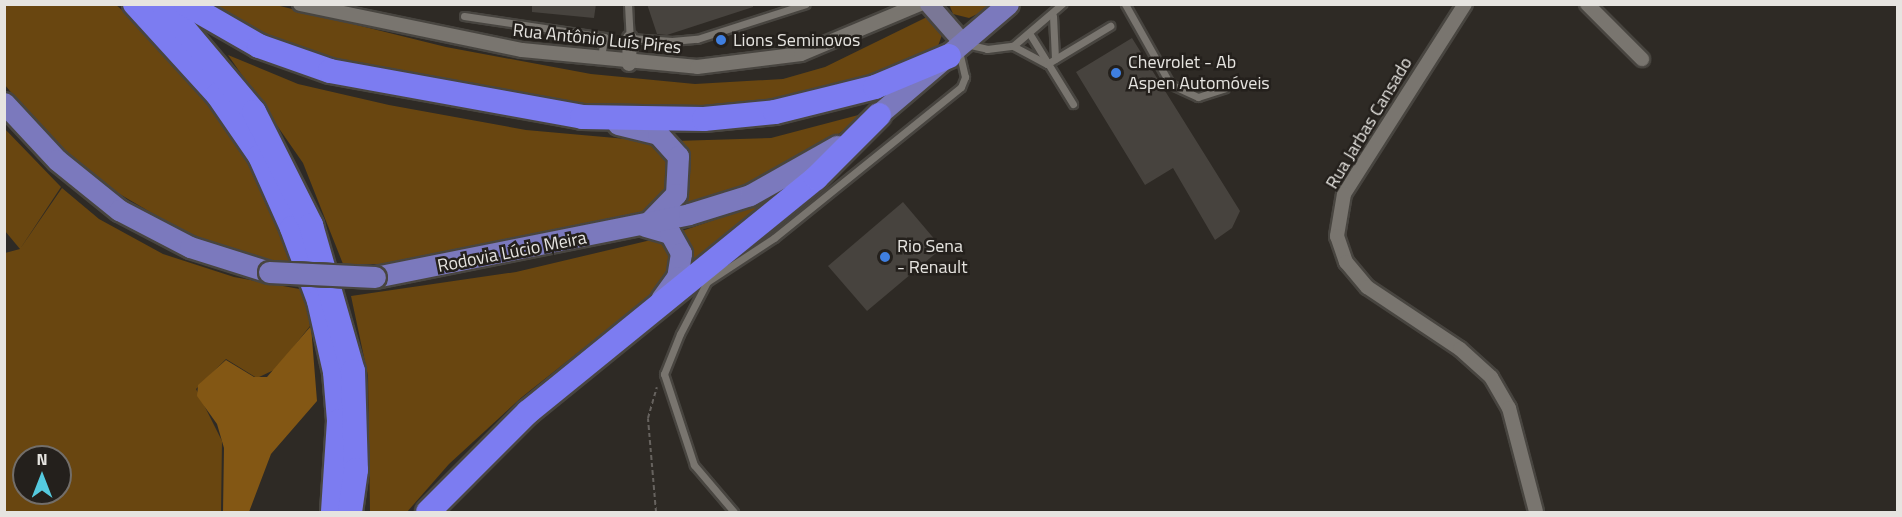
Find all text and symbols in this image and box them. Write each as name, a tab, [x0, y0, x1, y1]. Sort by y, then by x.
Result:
street label: Rua Antônio Luís Pires	[512, 19, 682, 59]
place label: Lions Seminovos	[733, 29, 860, 51]
marker: Lions Seminovos	[714, 33, 728, 47]
place label: Chevrolet - Ab Aspen Automóveis	[1128, 52, 1270, 94]
street label: Rua Jarbas Cansado	[1321, 53, 1417, 193]
marker: Chevrolet - Ab Aspen Automóveis	[1109, 66, 1123, 80]
street label: Rodovia Lúcio Meira	[436, 227, 588, 277]
place label: Rio Sena - Renault	[897, 236, 968, 278]
marker: Rio Sena - Renault	[878, 250, 892, 264]
north arrow	[12, 445, 72, 505]
text: N	[36, 447, 48, 471]

